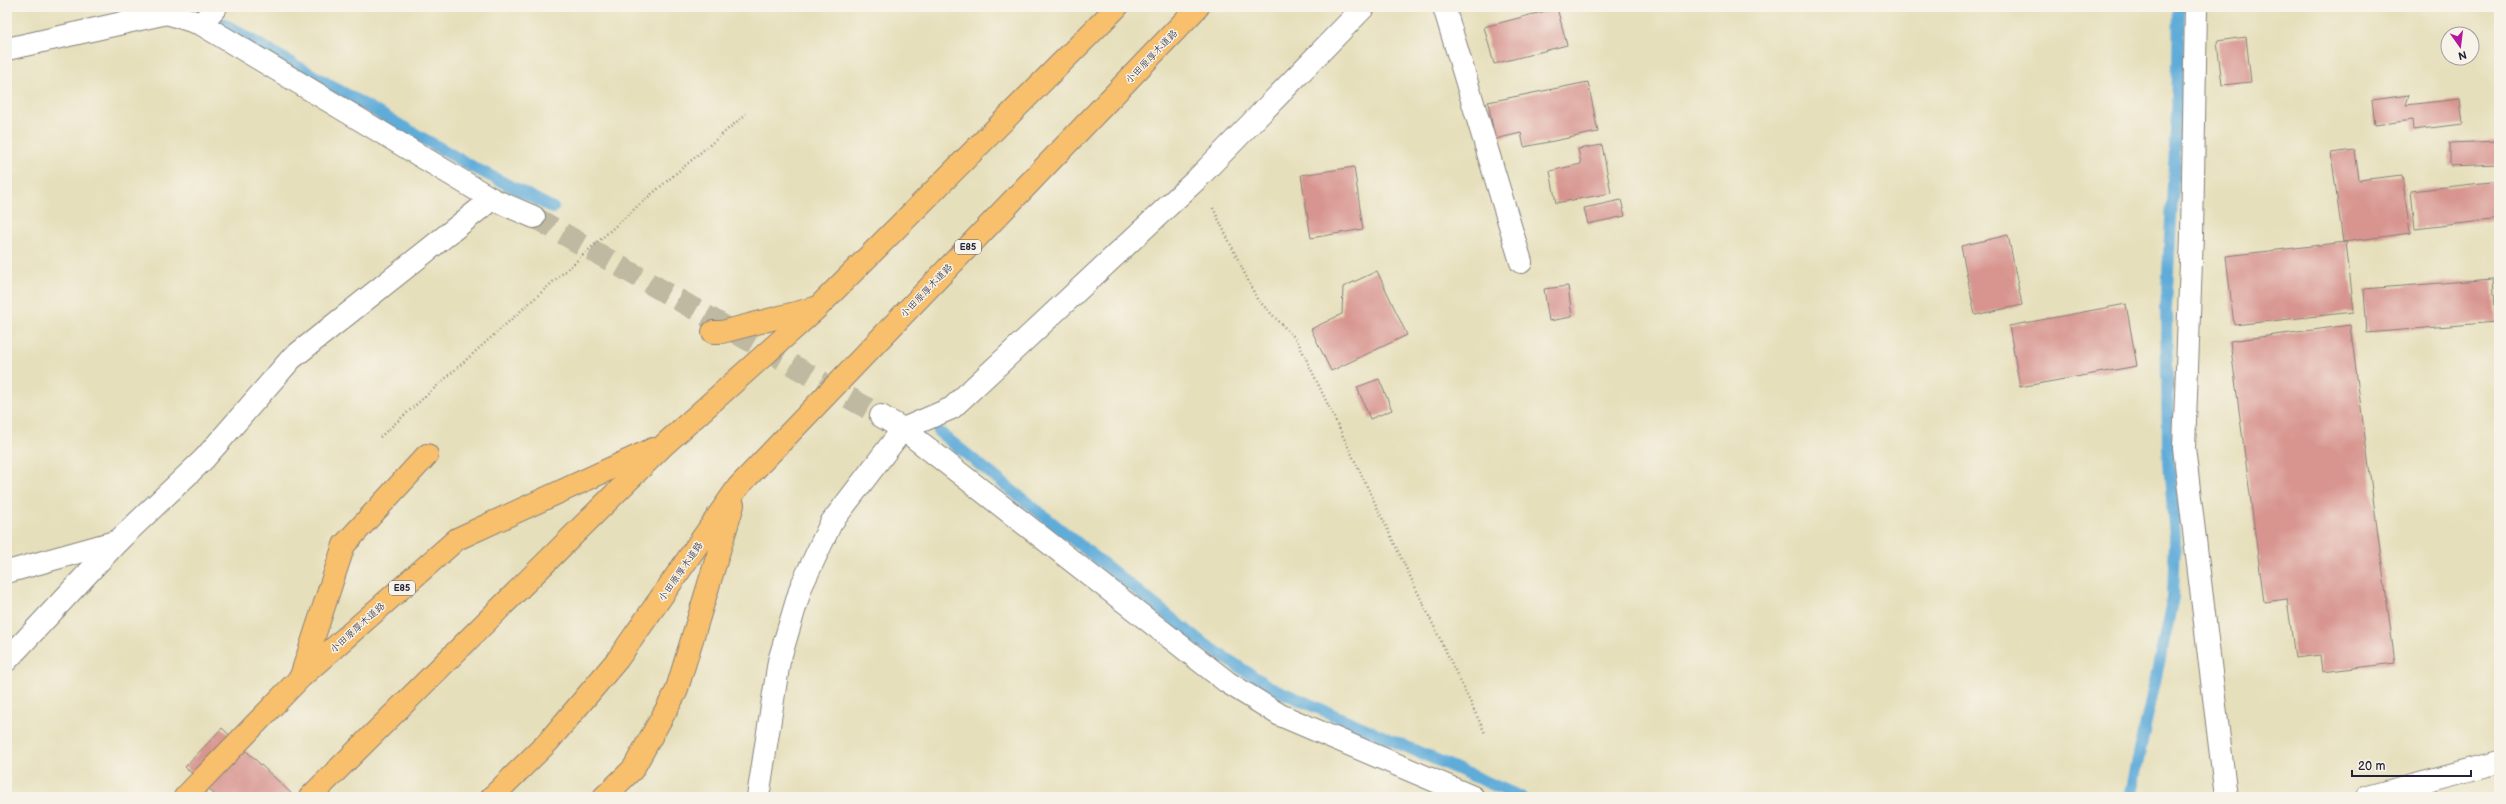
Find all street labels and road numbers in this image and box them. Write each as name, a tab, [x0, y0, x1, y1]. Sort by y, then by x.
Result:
street label: 小田原厚木道路	[1123, 27, 1180, 86]
road number: E85	[955, 240, 981, 254]
street label: 小田原厚木道路	[898, 261, 955, 320]
street label: 小田原厚木道路	[656, 539, 706, 604]
road number: E85	[389, 581, 415, 595]
street label: 小田原厚木道路	[328, 600, 388, 656]

